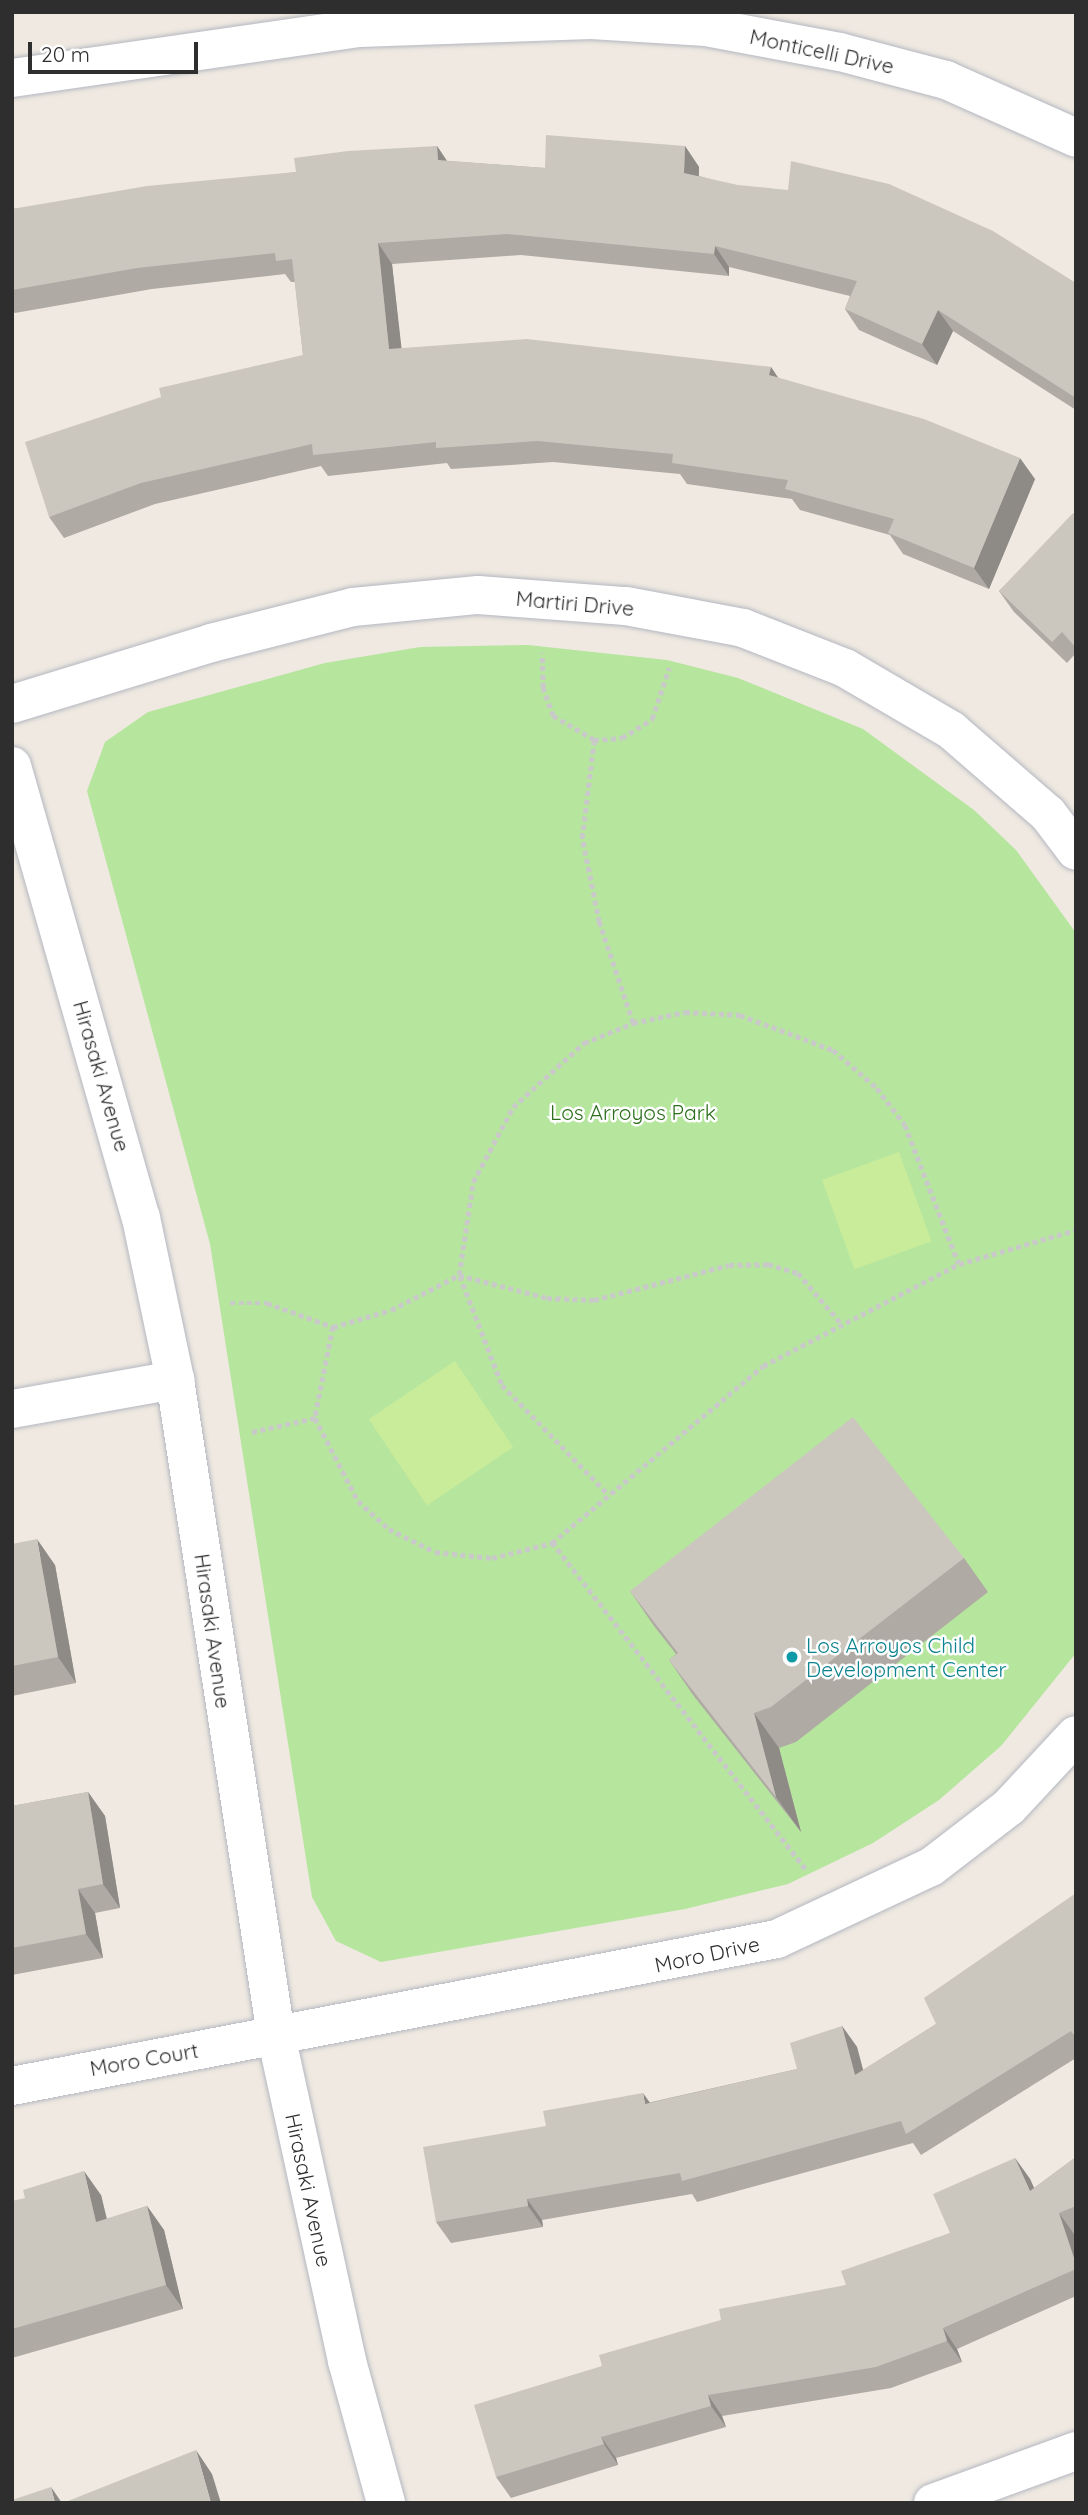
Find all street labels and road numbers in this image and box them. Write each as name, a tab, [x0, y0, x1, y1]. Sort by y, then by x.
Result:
street label: Monticelli Drive	[747, 23, 897, 79]
street label: Martiri Drive	[515, 585, 635, 621]
street label: Hirasaki Avenue	[68, 997, 136, 1155]
street label: Hirasaki Avenue	[190, 1552, 236, 1710]
street label: Moro Drive	[652, 1931, 762, 1977]
street label: Moro Court	[88, 2037, 200, 2081]
street label: Hirasaki Avenue	[280, 2111, 338, 2269]

